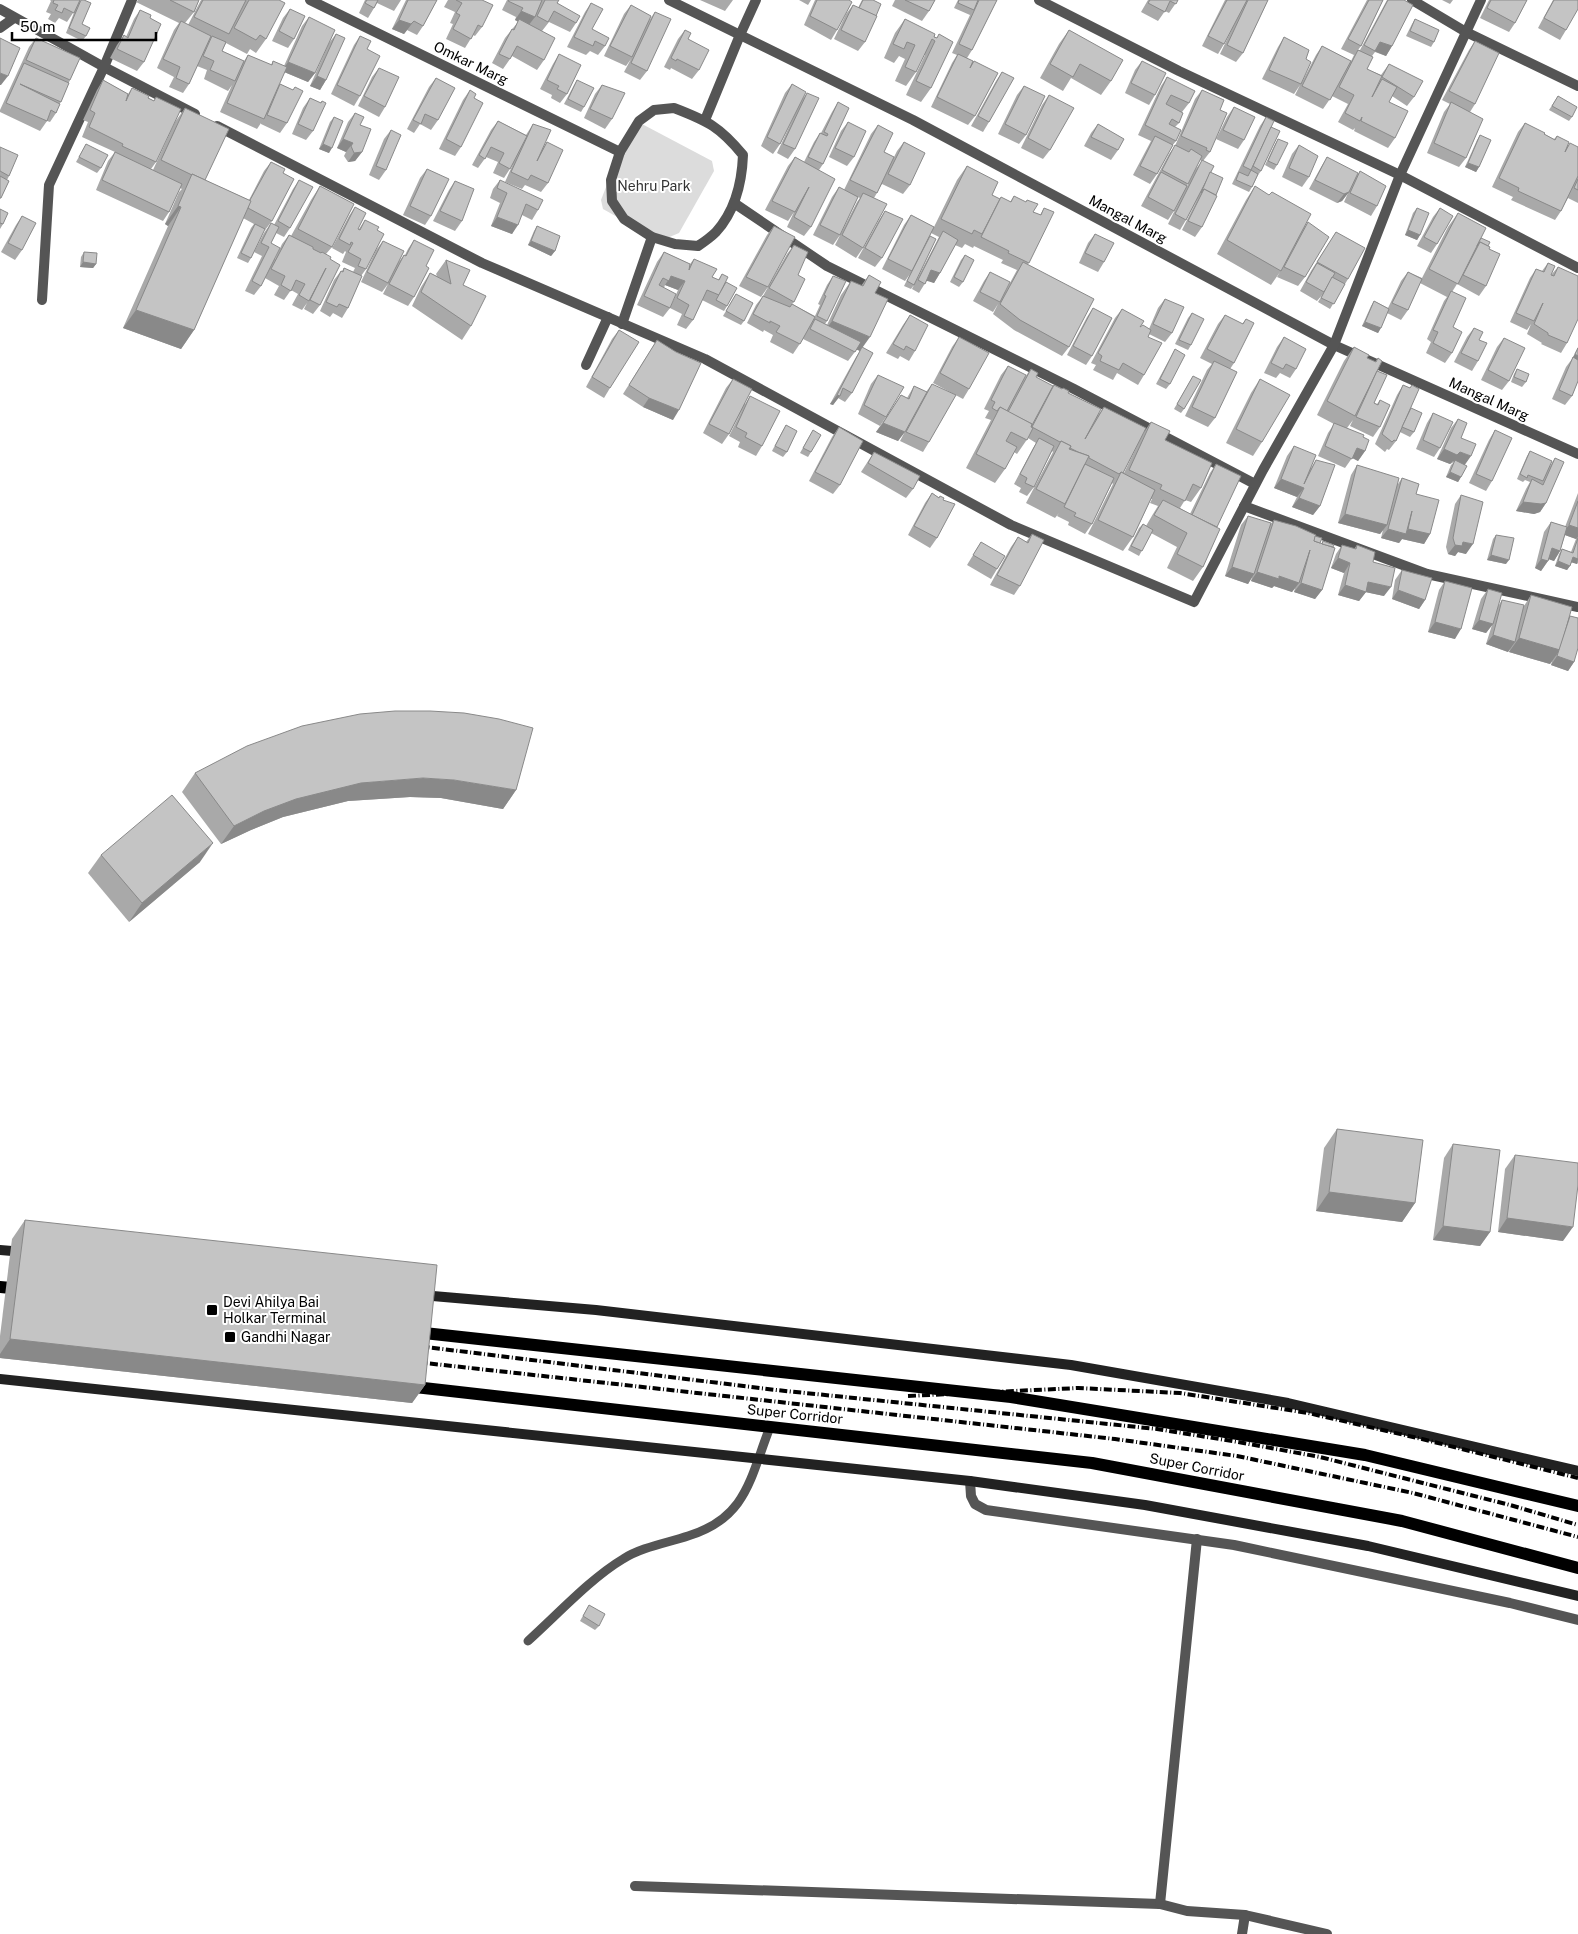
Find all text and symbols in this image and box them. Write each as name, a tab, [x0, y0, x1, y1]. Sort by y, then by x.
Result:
scale bar	[12, 10, 156, 42]
text: 50 m	[20, 18, 55, 35]
street label: Omkar Marg	[431, 38, 511, 88]
park label: Nehru Park	[617, 178, 691, 194]
street label: Mangal Marg	[1086, 192, 1170, 246]
street label: Mangal Marg	[1446, 374, 1532, 424]
place label: Devi Ahilya Bai Holkar Terminal	[223, 1294, 326, 1326]
marker: Devi Ahilya Bai Holkar Terminal	[205, 1303, 219, 1317]
place label: Gandhi Nagar	[241, 1329, 330, 1345]
marker: Gandhi Nagar	[223, 1330, 237, 1344]
street label: Super Corridor	[746, 1401, 844, 1427]
street label: Super Corridor	[1148, 1450, 1246, 1484]

